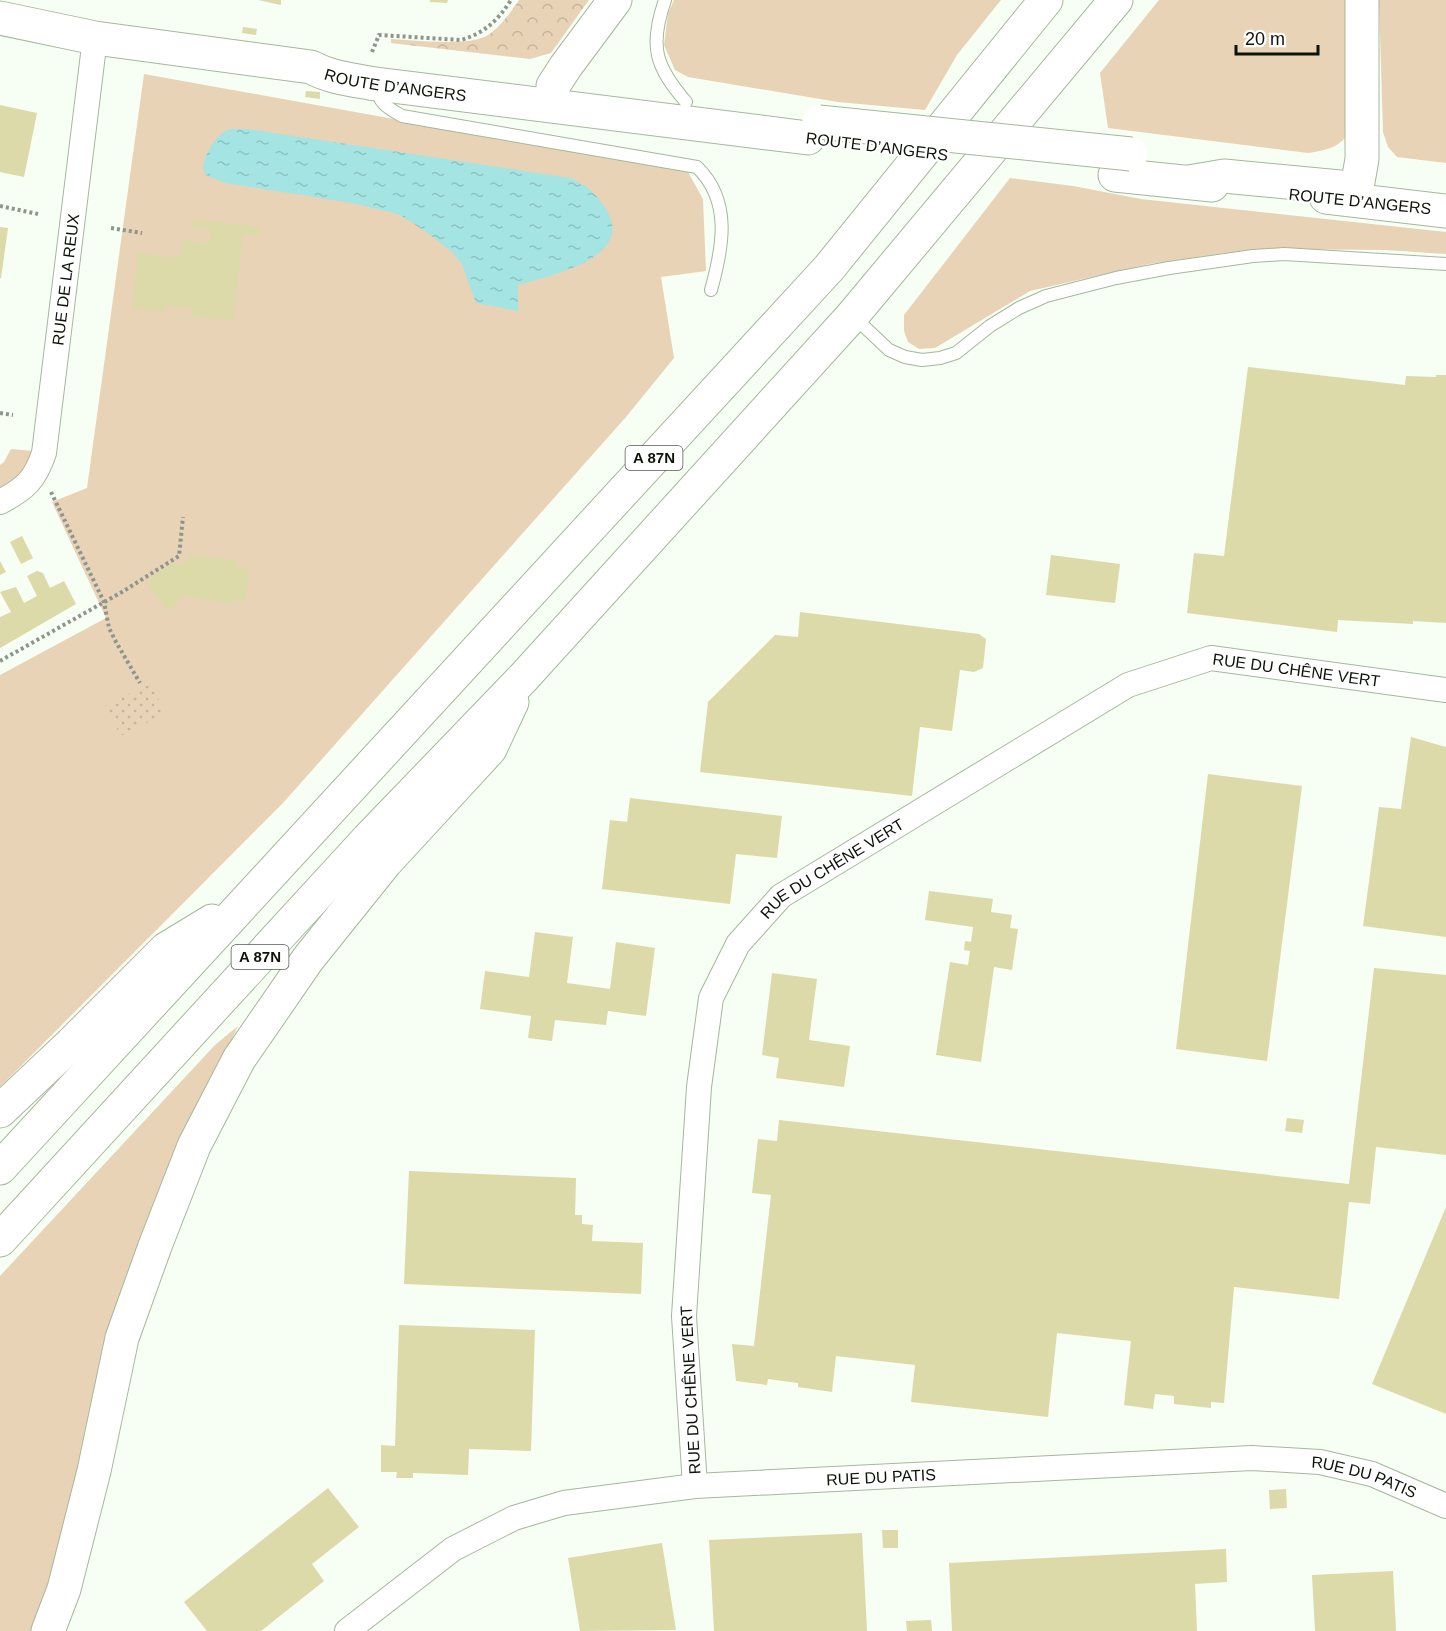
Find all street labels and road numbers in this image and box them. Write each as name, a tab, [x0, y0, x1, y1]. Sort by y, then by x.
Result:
street label: ROUTE D’ANGERS	[322, 66, 467, 104]
street label: ROUTE D’ANGERS	[805, 129, 949, 164]
street label: ROUTE D’ANGERS	[1288, 186, 1432, 217]
street label: RUE DE LA REUX	[49, 212, 82, 346]
road number: A 87N	[626, 446, 682, 470]
street label: RUE DU CHÊNE VERT	[1212, 650, 1381, 690]
street label: RUE DU CHÊNE VERT	[757, 815, 907, 922]
road number: A 87N	[232, 945, 288, 969]
street label: RUE DU CHÊNE VERT	[677, 1305, 703, 1475]
street label: RUE DU PATIS	[1311, 1454, 1419, 1501]
street label: RUE DU PATIS	[826, 1466, 936, 1488]

